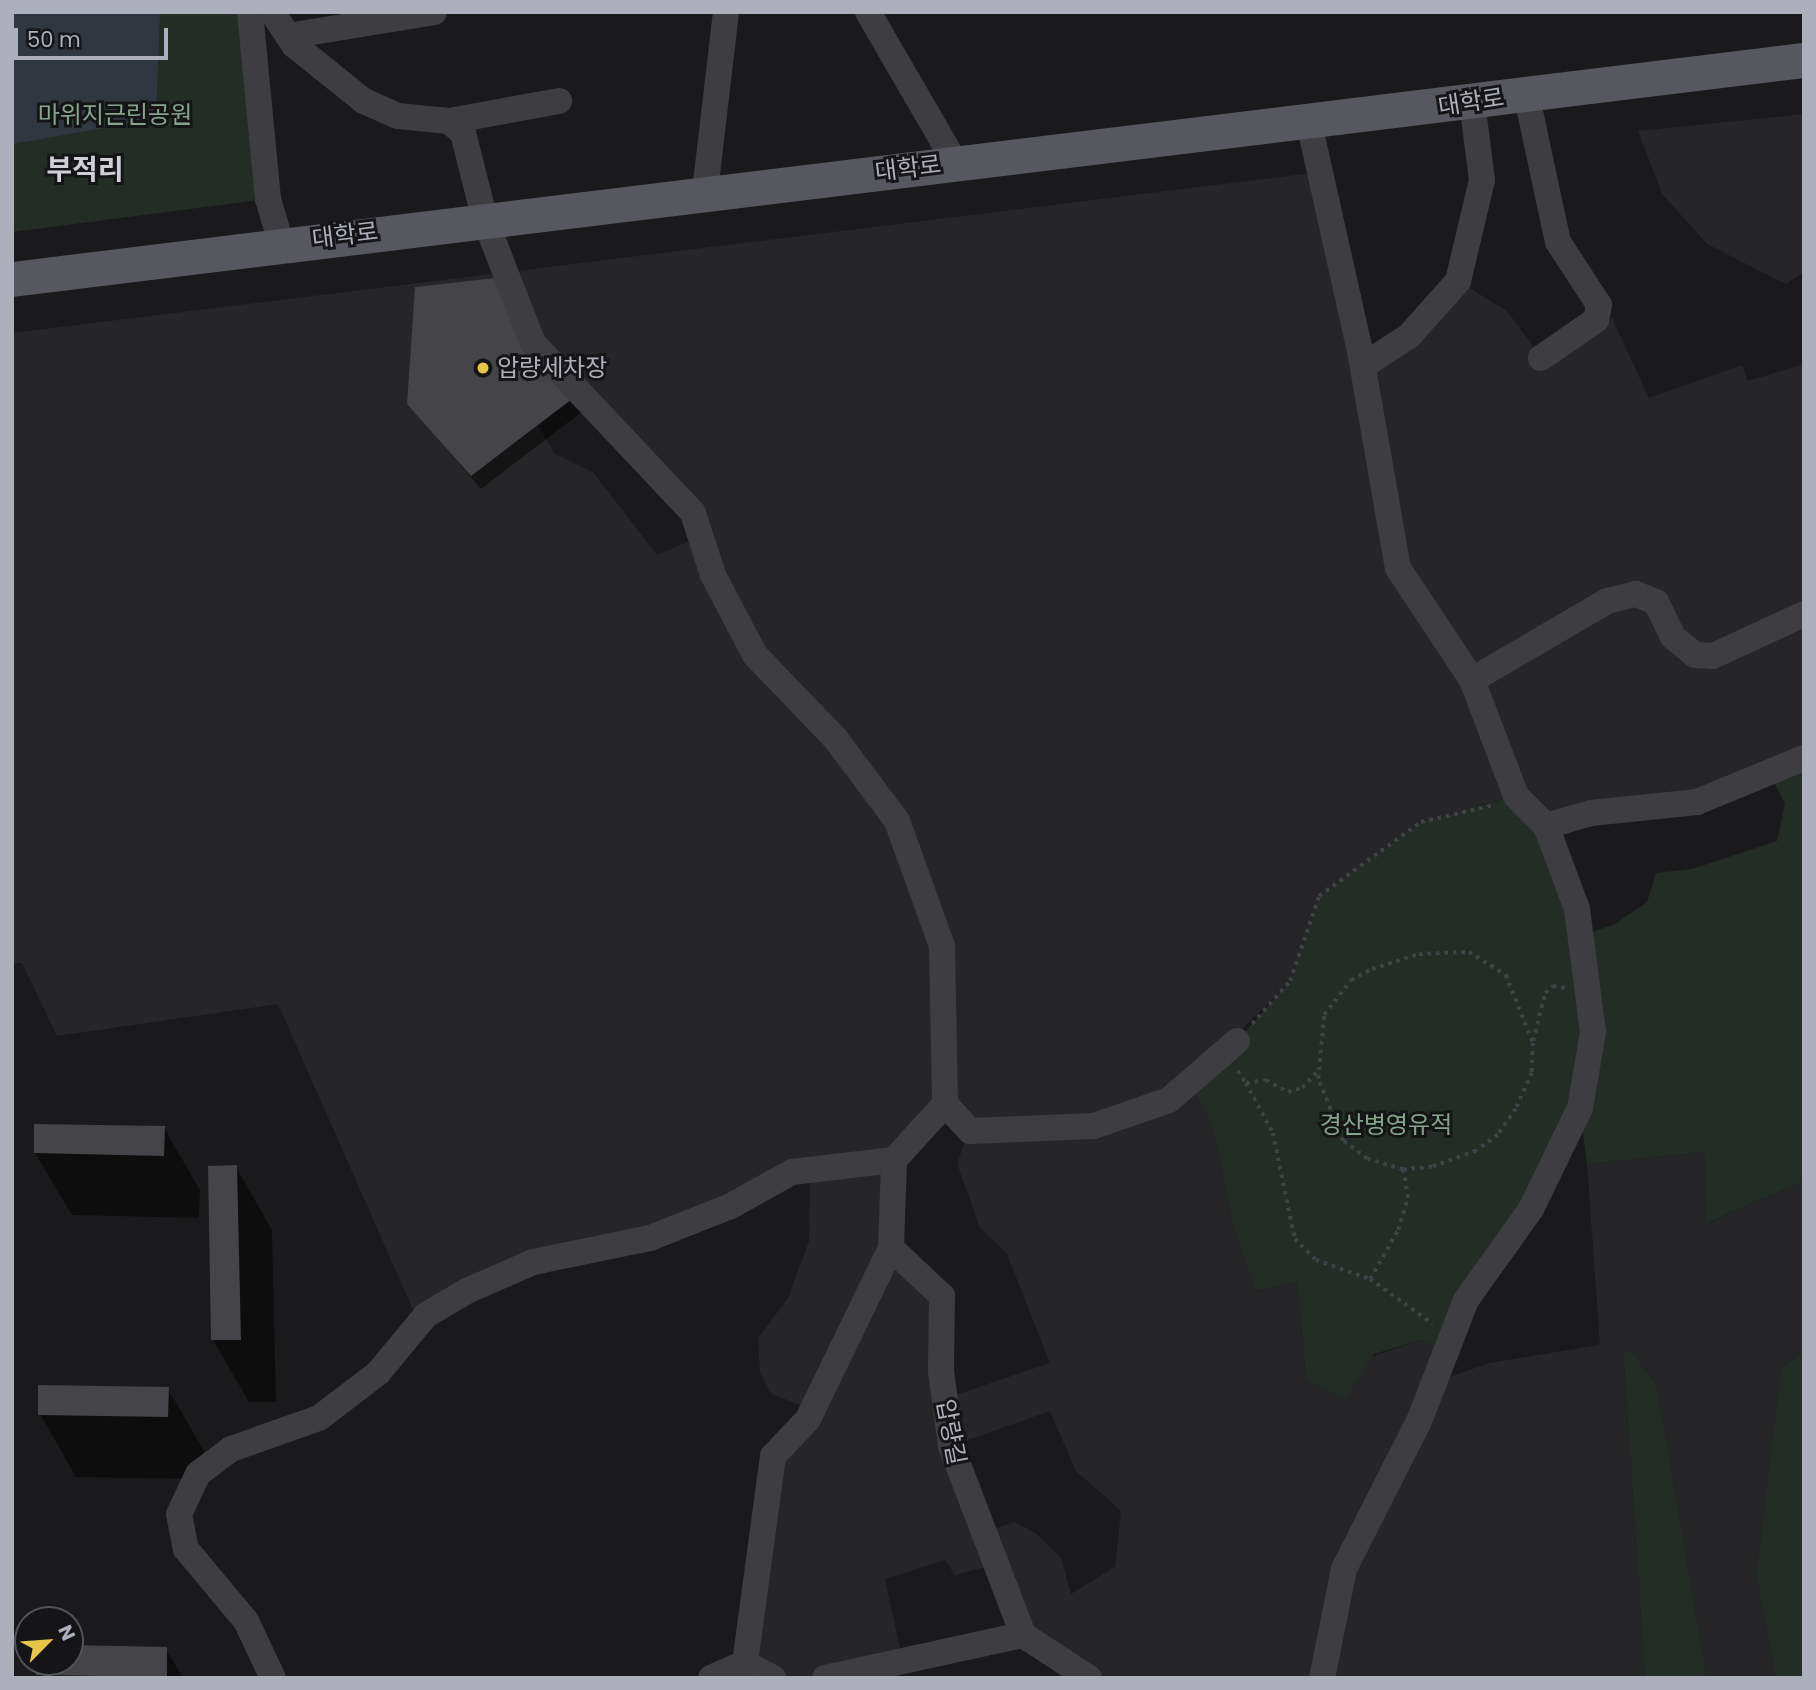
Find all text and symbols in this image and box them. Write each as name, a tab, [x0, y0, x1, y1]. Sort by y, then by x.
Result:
scale bar	[18, 14, 172, 58]
text: 50 m	[27, 25, 81, 54]
street label: 대학로	[1436, 83, 1506, 121]
park label: 마위지근린공원	[38, 101, 192, 129]
street label: 대학로	[873, 150, 943, 186]
district label: 부적리	[46, 153, 124, 187]
street label: 대학로	[310, 217, 380, 253]
place label: 압량세차장	[497, 354, 607, 382]
marker: 압량세차장	[475, 360, 491, 376]
park label: 경산병영유적	[1320, 1111, 1452, 1139]
street label: 압량길	[931, 1397, 971, 1467]
north arrow	[14, 1606, 84, 1676]
text: N	[51, 1621, 82, 1645]

